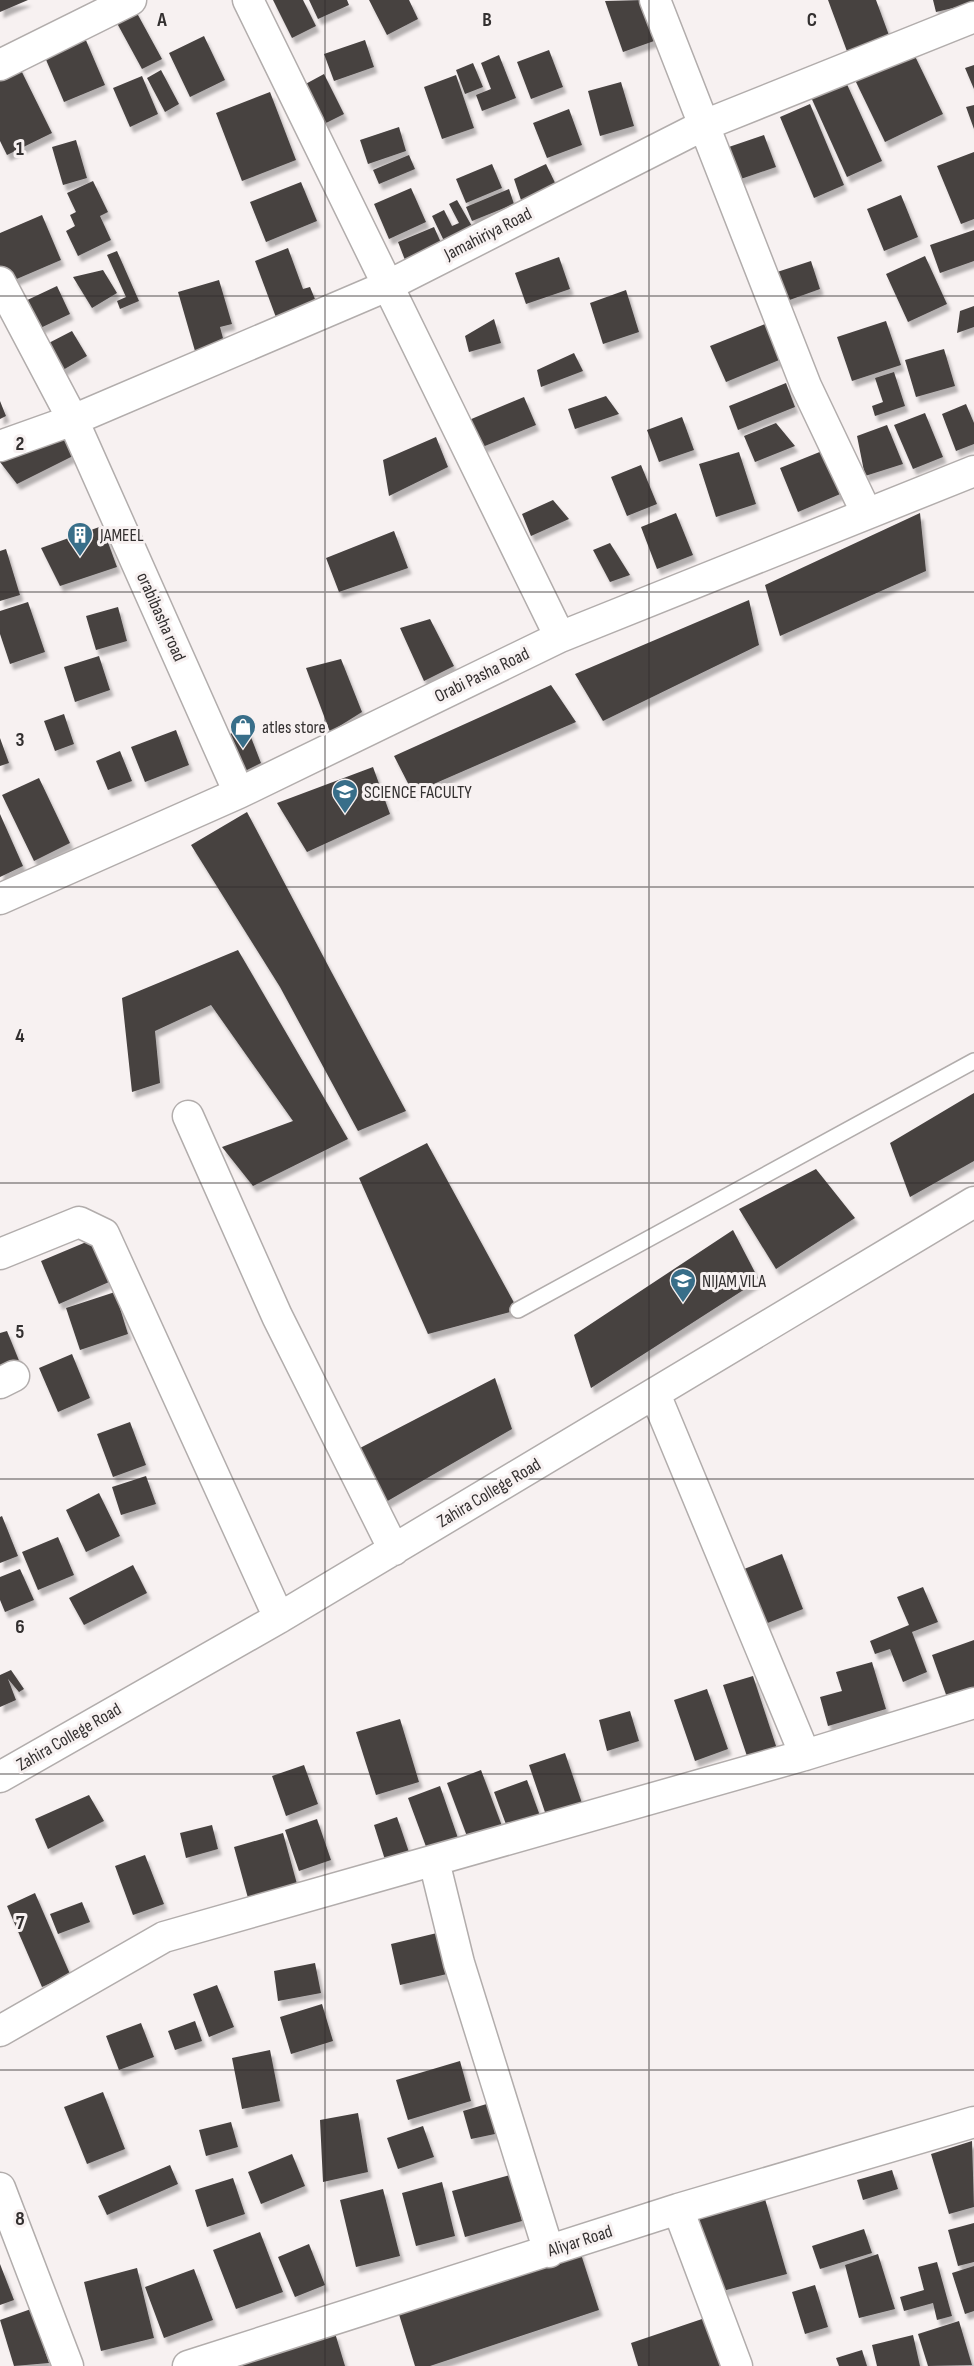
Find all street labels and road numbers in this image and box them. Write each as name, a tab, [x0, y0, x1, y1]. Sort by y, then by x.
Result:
street label: Jamahiriya Road	[440, 203, 535, 265]
street label: orabibasha road	[132, 569, 190, 665]
street label: Orabi Pasha Road	[431, 643, 533, 707]
street label: Zahira College Road	[433, 1454, 545, 1532]
street label: Zahira College Road	[13, 1699, 125, 1775]
street label: Aliyar Road	[544, 2221, 615, 2262]

